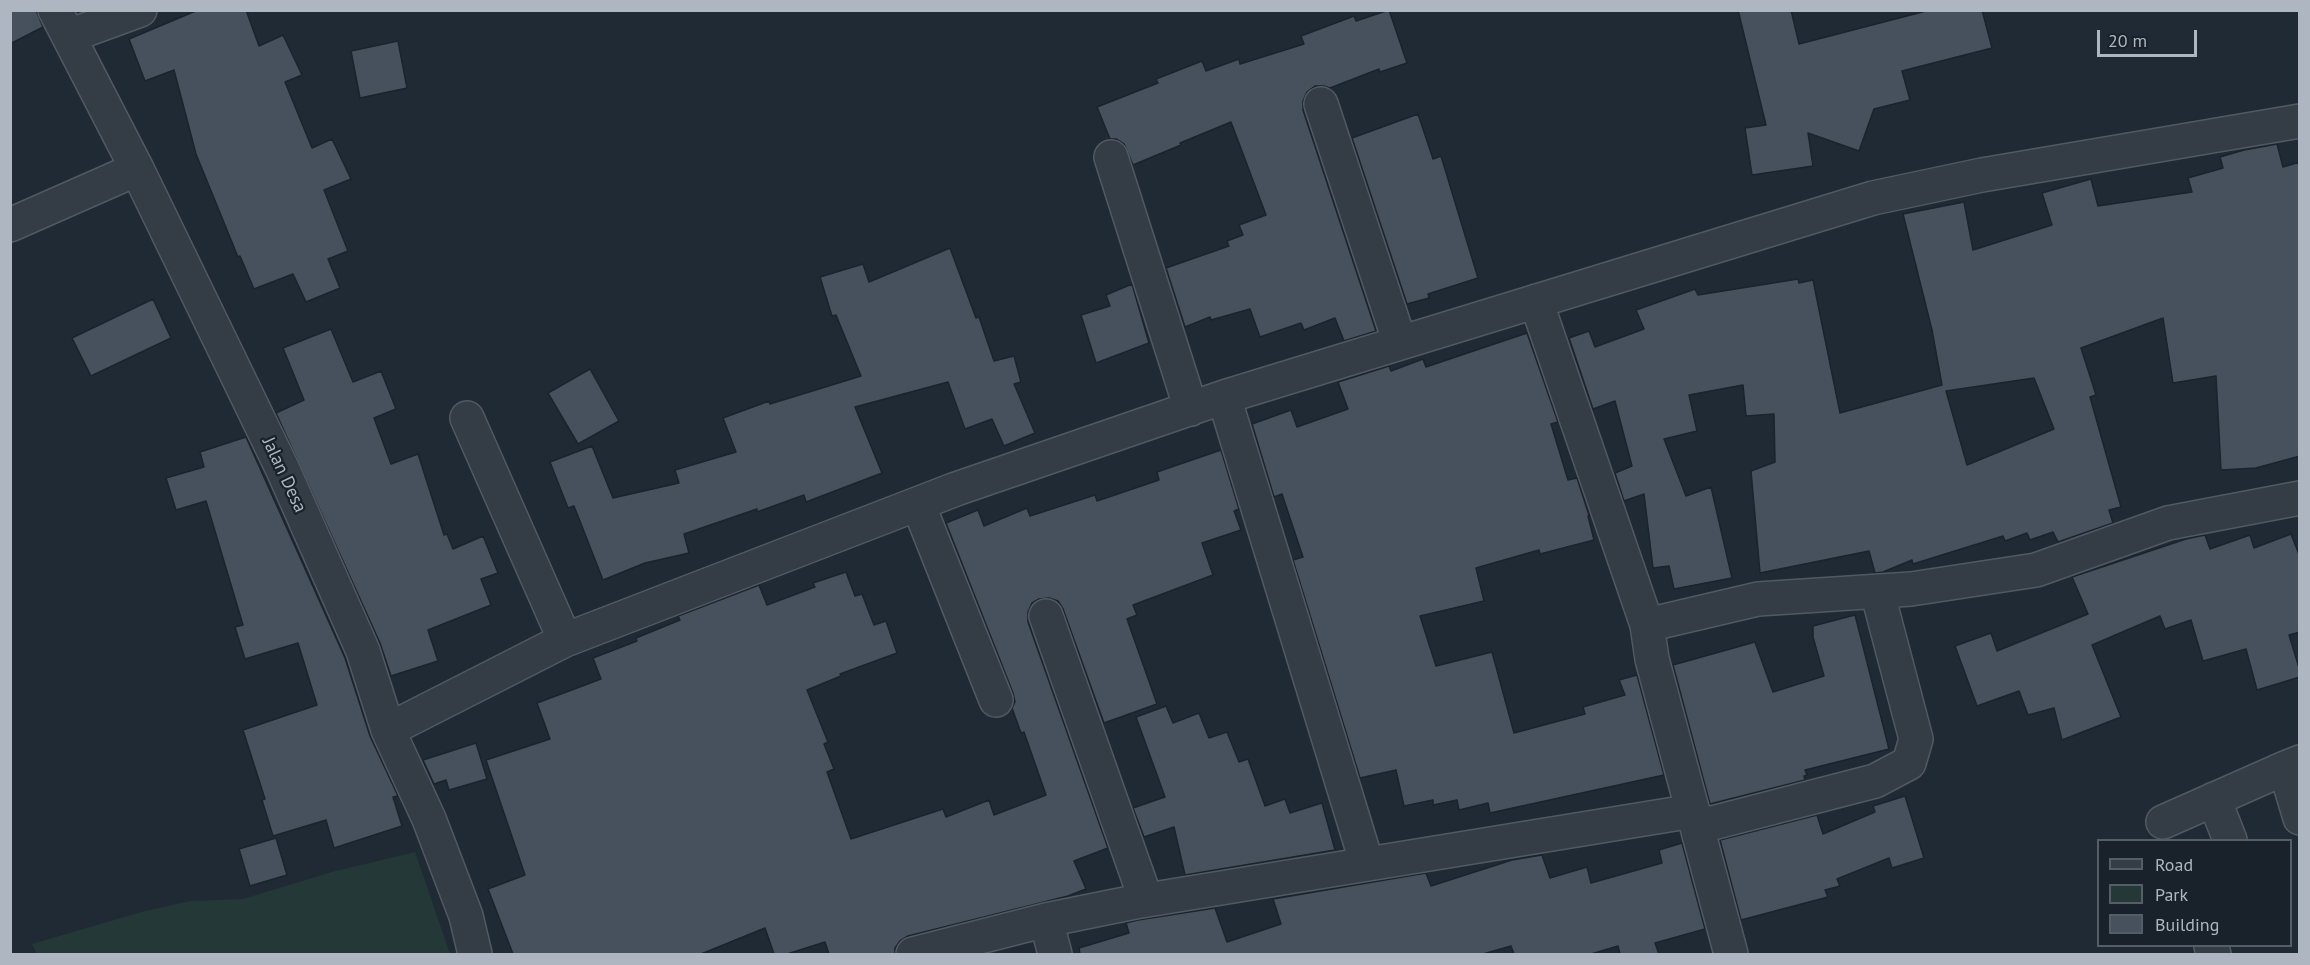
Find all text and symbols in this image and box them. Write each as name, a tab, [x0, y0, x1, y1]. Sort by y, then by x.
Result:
scale bar	[2100, 18, 2200, 56]
text: 20 m	[2108, 29, 2147, 52]
street label: Jalan Desa	[257, 434, 311, 516]
legend	[2097, 839, 2292, 947]
text: Road	[2155, 853, 2193, 876]
text: Park	[2155, 883, 2188, 906]
text: Building	[2155, 913, 2219, 936]

